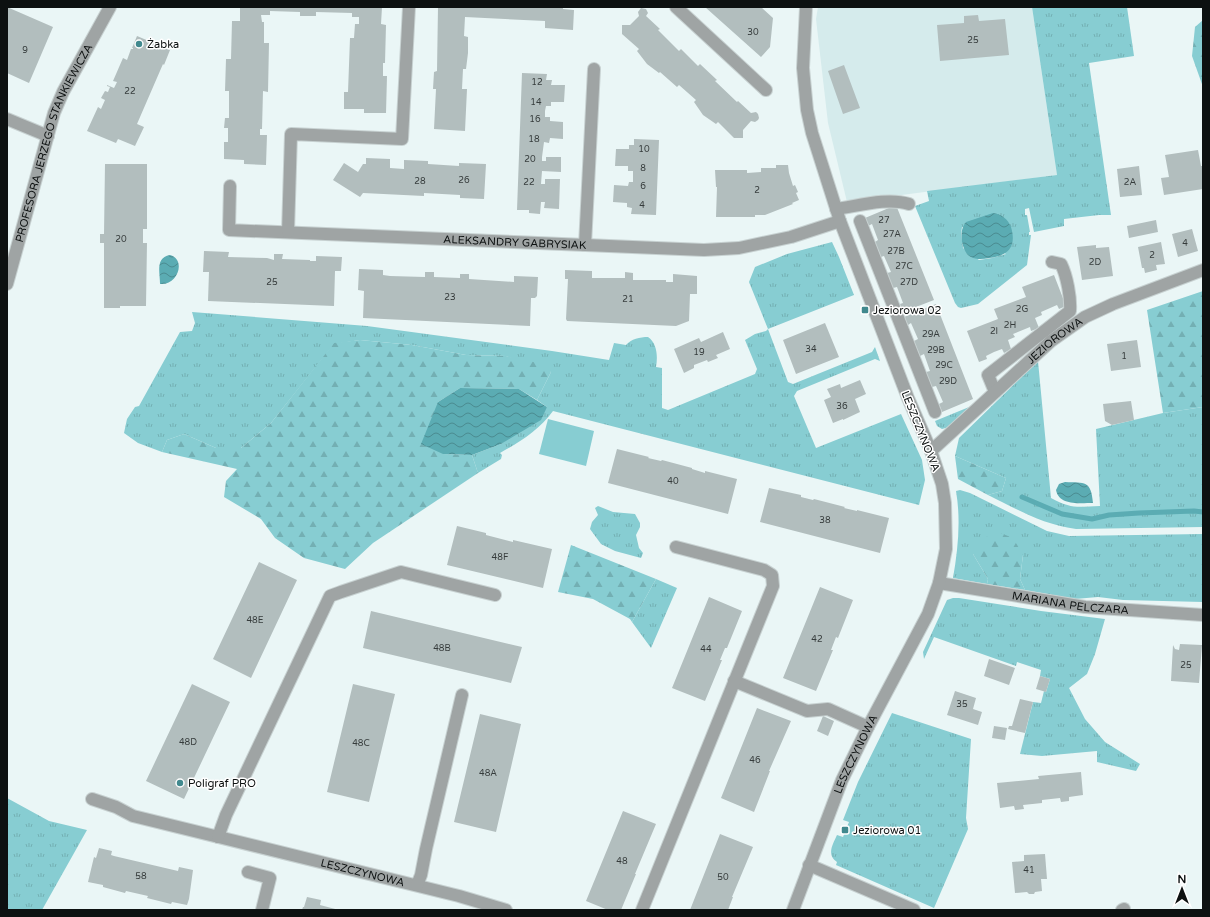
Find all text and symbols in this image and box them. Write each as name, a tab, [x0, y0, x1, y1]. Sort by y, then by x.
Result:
house number: 30	[747, 27, 759, 38]
house number: 25	[967, 35, 979, 46]
place label: Żabka	[147, 38, 179, 51]
marker: Żabka	[134, 39, 144, 49]
street label: PROFESORA JERZEGO STANKIEWICZA	[13, 42, 95, 244]
house number: 9	[22, 45, 28, 56]
house number: 12	[531, 77, 543, 88]
house number: 22	[124, 86, 136, 97]
house number: 14	[530, 97, 542, 108]
house number: 16	[529, 114, 541, 125]
house number: 18	[528, 134, 540, 145]
house number: 10	[638, 144, 650, 155]
house number: 20	[524, 154, 536, 165]
house number: 8	[640, 163, 646, 174]
house number: 26	[458, 175, 470, 186]
house number: 28	[414, 176, 426, 187]
house number: 22	[523, 177, 535, 188]
house number: 2A	[1124, 177, 1136, 188]
house number: 6	[640, 181, 646, 192]
house number: 2	[754, 185, 760, 196]
house number: 4	[639, 200, 645, 211]
house number: 27	[878, 215, 890, 226]
house number: 27A	[883, 229, 901, 240]
street label: ALEKSANDRY GABRYSIAK	[443, 233, 587, 252]
house number: 20	[115, 234, 127, 245]
house number: 4	[1182, 238, 1188, 249]
house number: 27B	[887, 246, 905, 257]
house number: 2	[1149, 250, 1155, 261]
house number: 2D	[1089, 257, 1101, 268]
house number: 27C	[895, 261, 913, 272]
house number: 25	[266, 277, 278, 288]
house number: 27D	[900, 277, 918, 288]
house number: 23	[444, 292, 456, 303]
house number: 21	[622, 294, 634, 305]
place label: Jeziorowa 02	[873, 304, 942, 317]
house number: 2G	[1016, 304, 1028, 315]
marker: Jeziorowa 02	[860, 305, 870, 315]
street label: JEZIOROWA	[1024, 315, 1085, 367]
house number: 2H	[1004, 320, 1016, 331]
house number: 2I	[990, 326, 998, 337]
house number: 29A	[922, 329, 940, 340]
house number: 34	[805, 344, 817, 355]
house number: 29B	[927, 345, 945, 356]
house number: 19	[693, 347, 705, 358]
house number: 1	[1121, 351, 1127, 362]
house number: 29C	[935, 360, 953, 371]
house number: 29D	[939, 376, 957, 387]
street label: LESZCZYNOWA	[898, 389, 943, 473]
house number: 36	[836, 401, 848, 412]
house number: 40	[667, 476, 679, 487]
house number: 38	[819, 515, 831, 526]
house number: 48F	[492, 552, 509, 563]
street label: MARIANA PELCZARA	[1011, 589, 1129, 617]
house number: 48E	[246, 615, 264, 626]
house number: 42	[811, 634, 823, 645]
house number: 48B	[433, 643, 451, 654]
house number: 44	[700, 644, 712, 655]
house number: 25	[1180, 660, 1192, 671]
house number: 35	[956, 699, 968, 710]
street label: LESZCZYNOWA	[831, 713, 880, 796]
house number: 48D	[179, 737, 197, 748]
house number: 48C	[352, 738, 370, 749]
house number: 46	[749, 755, 761, 766]
house number: 48A	[479, 768, 497, 779]
place label: Poligraf PRO	[188, 777, 256, 790]
marker: Poligraf PRO	[175, 778, 185, 788]
place label: Jeziorowa 01	[853, 824, 921, 837]
marker: Jeziorowa 01	[840, 825, 850, 835]
street label: LESZCZYNOWA	[319, 856, 406, 889]
house number: 48	[616, 856, 628, 867]
house number: 41	[1023, 865, 1035, 876]
north arrow	[1162, 869, 1202, 909]
house number: 58	[135, 871, 147, 882]
house number: 50	[717, 872, 729, 883]
text: N	[1178, 873, 1186, 886]

